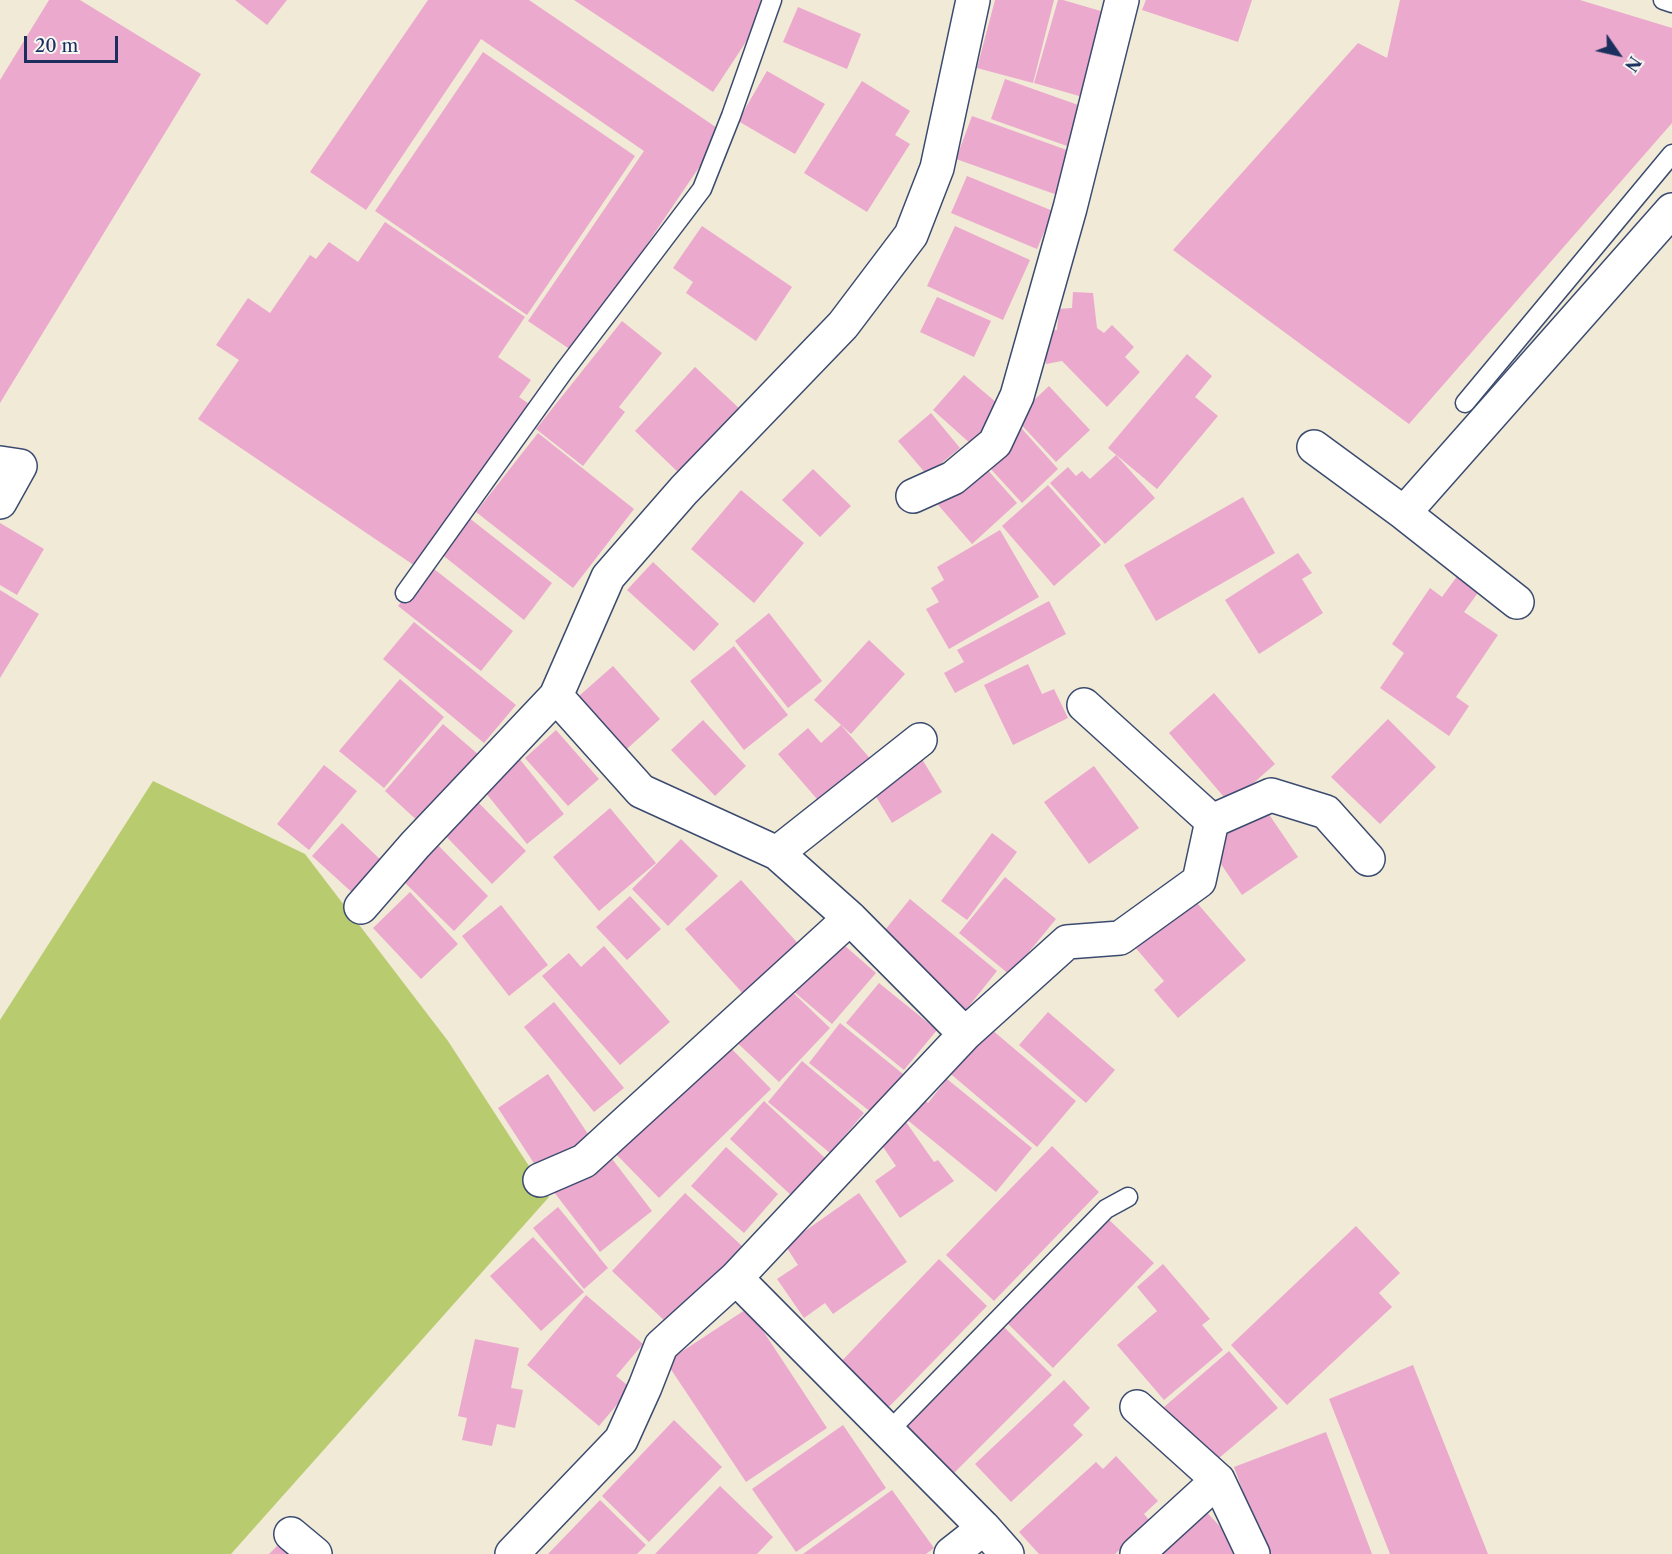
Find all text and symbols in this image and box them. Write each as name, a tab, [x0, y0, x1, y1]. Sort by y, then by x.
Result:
scale bar	[27, 24, 122, 62]
north arrow	[1588, 24, 1648, 84]
text: 20 m	[35, 35, 78, 57]
text: N	[1621, 53, 1645, 75]

